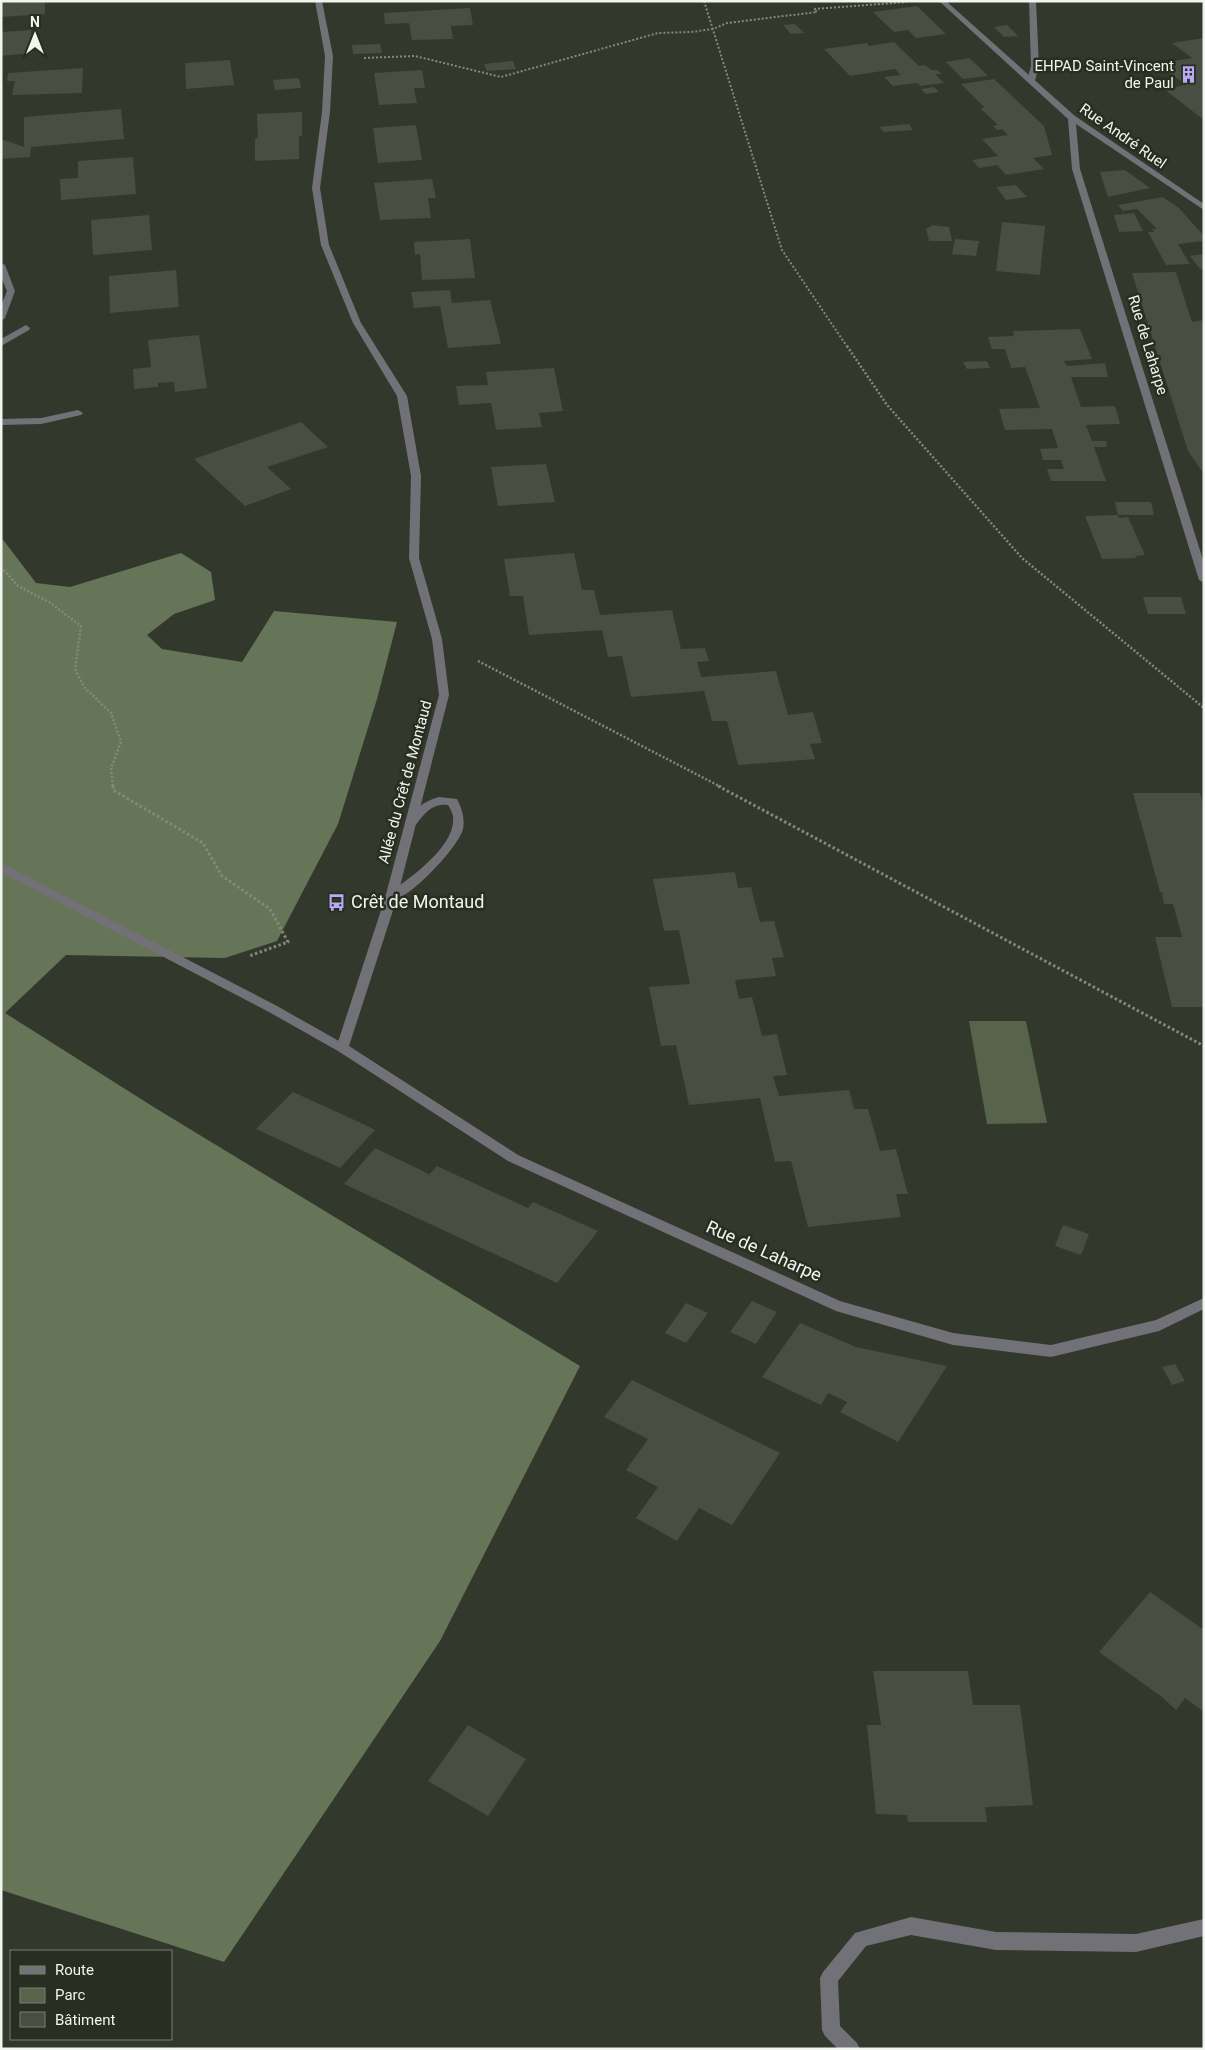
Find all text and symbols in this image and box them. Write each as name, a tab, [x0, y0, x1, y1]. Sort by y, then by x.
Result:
north arrow	[10, 10, 60, 60]
text: N	[30, 14, 40, 30]
place label: EHPAD Saint-Vincent de Paul	[1034, 57, 1174, 92]
building icon: EHPAD Saint-Vincent de Paul	[1178, 65, 1198, 85]
street label: Rue André Ruel	[1076, 100, 1170, 172]
street label: Rue de Laharpe	[1124, 293, 1172, 397]
street label: Allée du Crêt de Montaud	[375, 698, 435, 866]
place label: Crêt de Montaud	[351, 891, 484, 912]
bus stop icon: Crêt de Montaud	[327, 892, 347, 912]
street label: Rue de Laharpe	[703, 1216, 825, 1285]
legend	[10, 1950, 172, 2040]
text: Route	[55, 1961, 94, 1979]
text: Parc	[55, 1986, 85, 2004]
text: Bâtiment	[55, 2011, 115, 2029]

